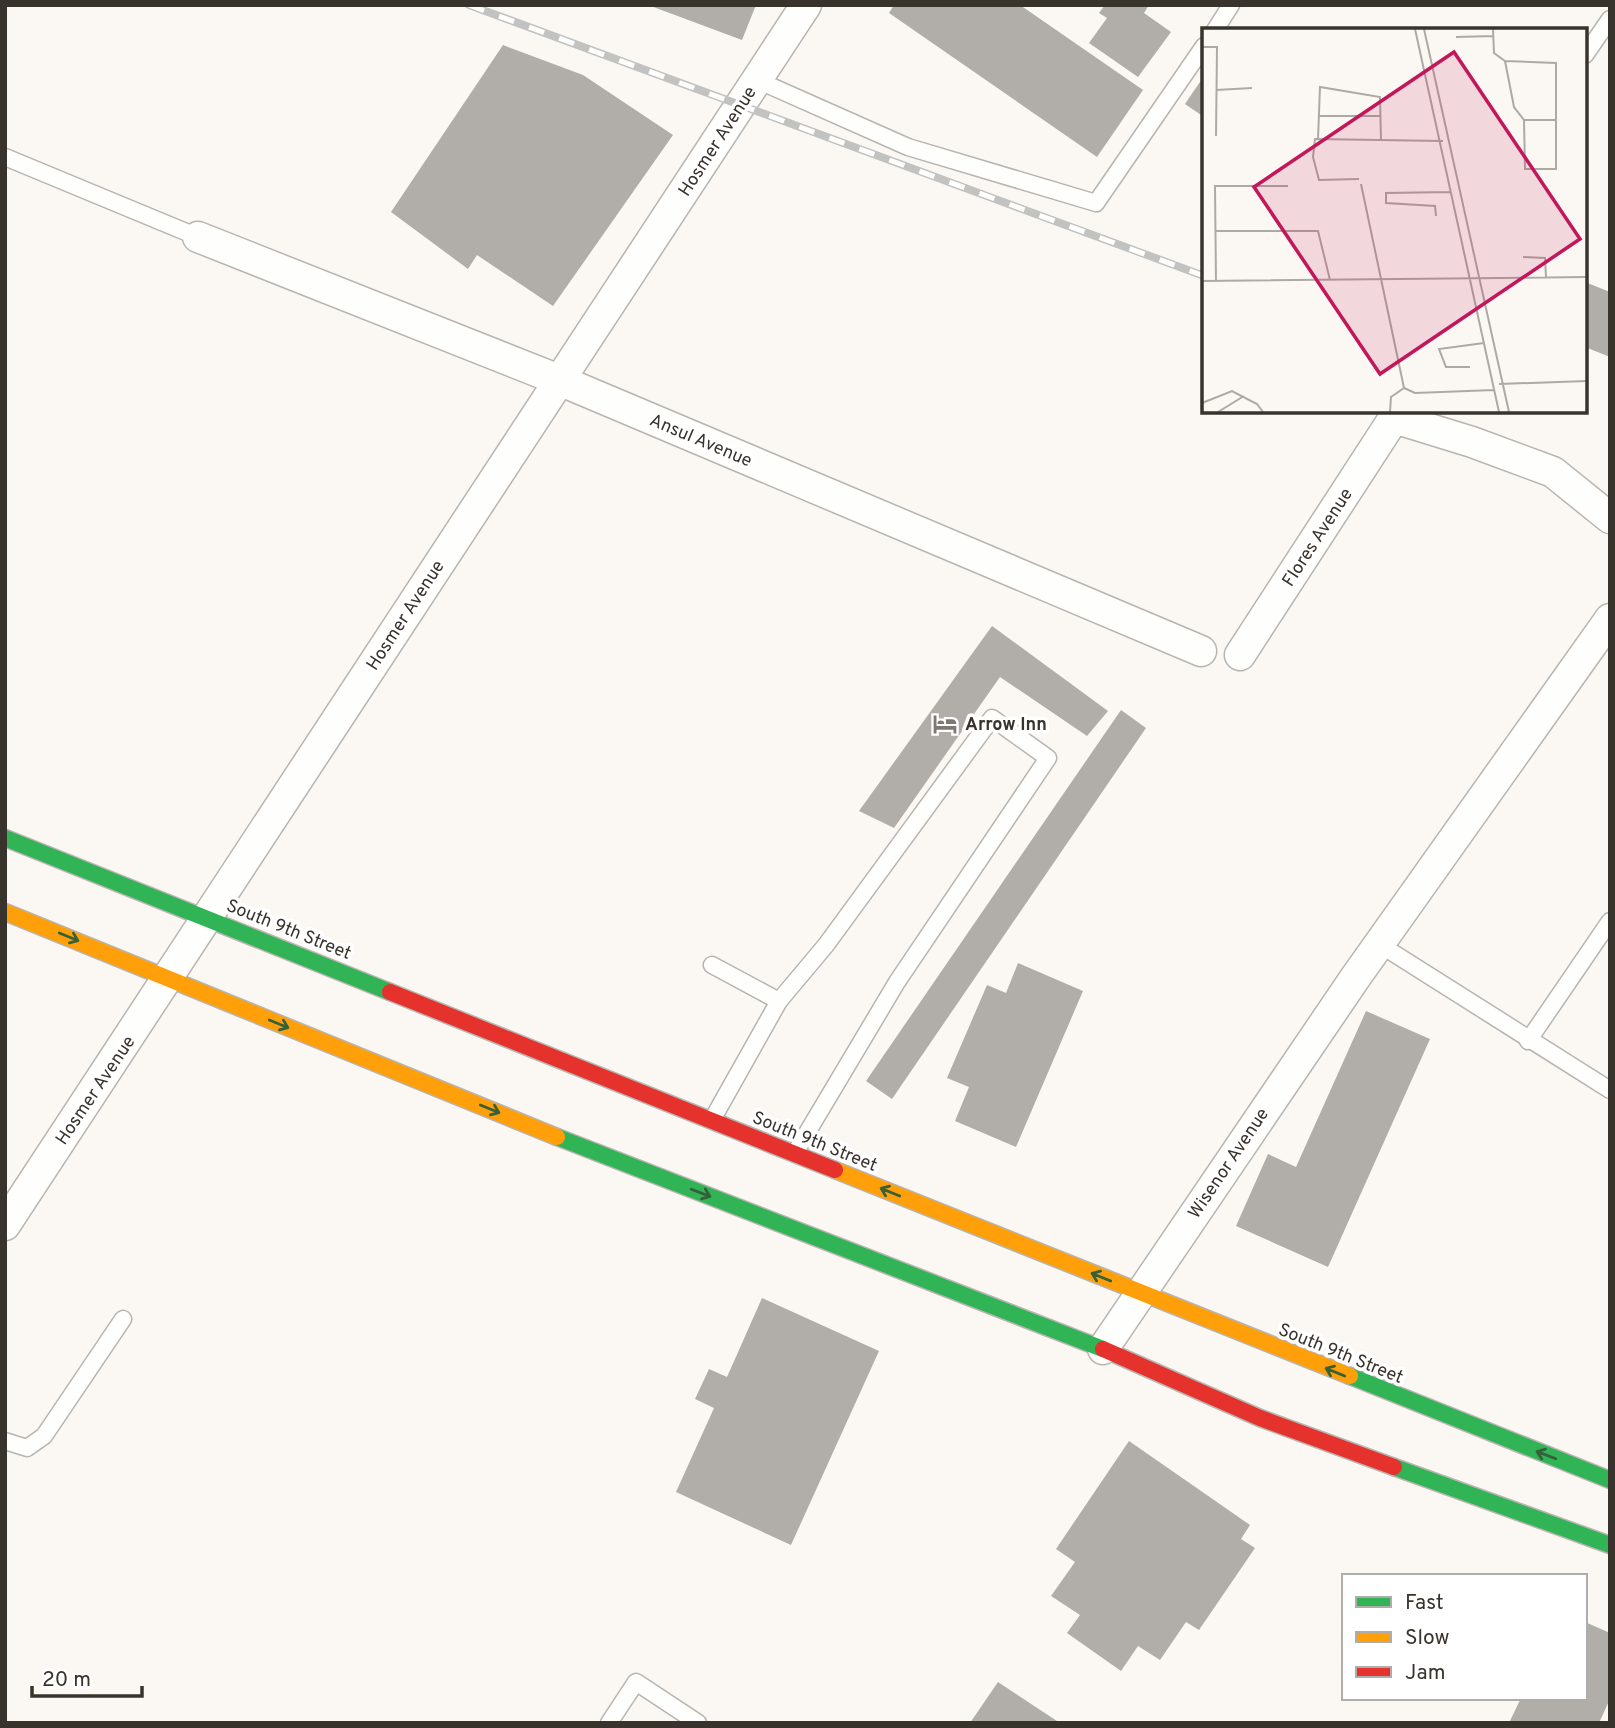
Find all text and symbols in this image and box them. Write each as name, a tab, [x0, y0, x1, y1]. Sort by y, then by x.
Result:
inset map	[1202, 28, 1587, 413]
street label: Hosmer Avenue	[674, 82, 762, 201]
street label: Ansul Avenue	[646, 409, 755, 473]
street label: Flores Avenue	[1278, 484, 1359, 591]
street label: Hosmer Avenue	[362, 556, 450, 675]
hotel icon: Arrow Inn	[931, 710, 959, 738]
place label: Arrow Inn	[965, 714, 1047, 737]
street label: South 9th Street	[223, 895, 354, 966]
one-way arrow	[57, 931, 79, 944]
one-way arrow	[267, 1019, 289, 1032]
street label: Hosmer Avenue	[51, 1032, 141, 1150]
one-way arrow	[479, 1103, 500, 1116]
street label: Wisenor Avenue	[1184, 1104, 1275, 1224]
street label: South 9th Street	[749, 1107, 880, 1178]
one-way arrow	[880, 1184, 901, 1197]
one-way arrow	[690, 1188, 712, 1201]
one-way arrow	[1091, 1269, 1112, 1282]
street label: South 9th Street	[1275, 1319, 1406, 1390]
one-way arrow	[1324, 1364, 1346, 1377]
one-way arrow	[1536, 1447, 1558, 1460]
legend	[1342, 1574, 1587, 1700]
text: Fast	[1405, 1590, 1444, 1617]
text: Slow	[1405, 1625, 1450, 1652]
scale bar	[32, 1654, 142, 1698]
text: Jam	[1405, 1660, 1446, 1687]
text: 20 m	[42, 1667, 91, 1694]

